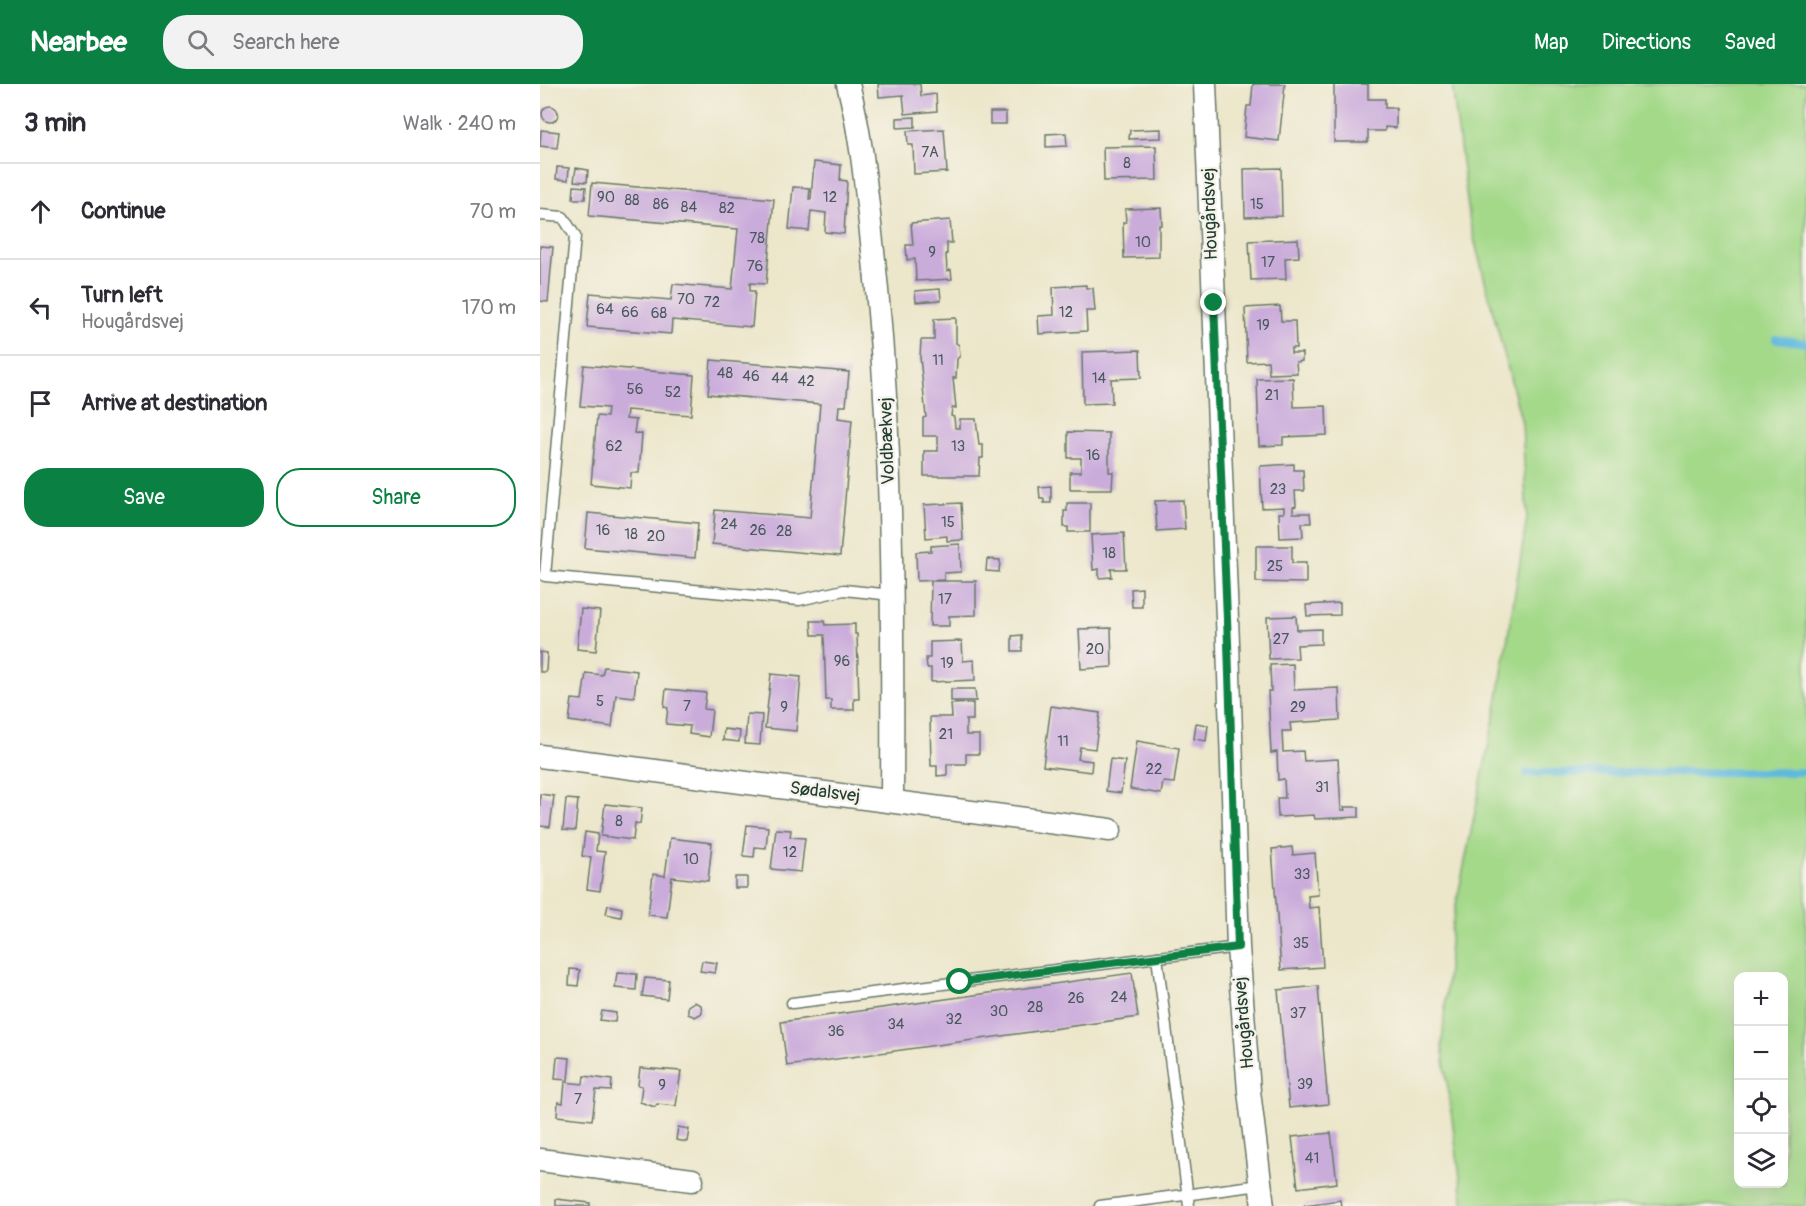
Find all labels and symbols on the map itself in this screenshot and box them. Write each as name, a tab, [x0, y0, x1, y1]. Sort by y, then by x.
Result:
house number: 7A	[921, 143, 939, 162]
house number: 8	[1123, 154, 1131, 173]
street label: Hougårdsvej	[1197, 167, 1223, 261]
house number: 90	[597, 188, 615, 207]
house number: 12	[823, 188, 837, 207]
house number: 88	[624, 191, 640, 210]
house number: 86	[653, 195, 669, 214]
house number: 15	[1250, 195, 1264, 214]
house number: 84	[681, 198, 697, 217]
house number: 82	[719, 199, 735, 218]
house number: 78	[749, 229, 765, 248]
house number: 10	[1135, 233, 1151, 252]
house number: 9	[928, 243, 936, 262]
house number: 17	[1261, 253, 1275, 272]
house number: 76	[747, 257, 763, 276]
route end	[1200, 289, 1226, 315]
house number: 70	[677, 290, 695, 309]
house number: 72	[704, 293, 720, 312]
house number: 64	[596, 300, 614, 319]
house number: 66	[621, 303, 639, 322]
house number: 12	[1059, 303, 1073, 322]
house number: 68	[651, 304, 668, 323]
house number: 19	[1256, 316, 1270, 335]
house number: 11	[932, 351, 944, 370]
house number: 48	[717, 364, 734, 383]
house number: 46	[742, 367, 760, 386]
house number: 44	[771, 369, 789, 388]
house number: 14	[1092, 369, 1107, 388]
house number: 42	[797, 372, 815, 391]
house number: 56	[627, 380, 643, 399]
house number: 52	[665, 383, 681, 402]
house number: 21	[1265, 386, 1279, 405]
street label: Voldbækvej	[874, 397, 900, 485]
house number: 62	[605, 437, 623, 456]
house number: 13	[951, 437, 965, 456]
house number: 16	[1086, 446, 1100, 465]
house number: 23	[1270, 480, 1286, 499]
house number: 15	[941, 513, 955, 532]
house number: 24	[720, 515, 738, 534]
house number: 16	[596, 521, 610, 540]
house number: 26	[749, 521, 767, 540]
house number: 28	[776, 522, 792, 541]
house number: 18	[624, 525, 638, 544]
house number: 20	[647, 527, 665, 546]
house number: 18	[1102, 544, 1116, 563]
house number: 25	[1267, 557, 1283, 576]
house number: 17	[938, 590, 952, 609]
house number: 27	[1273, 630, 1289, 649]
house number: 20	[1086, 640, 1104, 659]
house number: 96	[834, 652, 850, 671]
house number: 19	[940, 654, 954, 673]
house number: 5	[596, 692, 604, 711]
house number: 7	[683, 697, 691, 716]
house number: 9	[780, 698, 788, 717]
house number: 29	[1290, 698, 1306, 717]
house number: 21	[939, 725, 953, 744]
house number: 11	[1057, 732, 1069, 751]
house number: 22	[1146, 760, 1162, 779]
street label: Sødalsvej	[788, 776, 862, 808]
house number: 31	[1315, 778, 1329, 797]
house number: 8	[615, 812, 623, 831]
house number: 12	[783, 843, 797, 862]
house number: 10	[683, 850, 699, 869]
house number: 33	[1294, 865, 1310, 884]
house number: 35	[1293, 934, 1309, 953]
route start	[946, 968, 972, 994]
street label: Hougårdsvej	[1229, 976, 1259, 1070]
house number: 24	[1110, 988, 1128, 1007]
house number: 26	[1067, 989, 1085, 1008]
house number: 28	[1027, 998, 1043, 1017]
house number: 30	[990, 1002, 1008, 1021]
house number: 37	[1290, 1004, 1306, 1023]
house number: 32	[946, 1010, 962, 1029]
house number: 34	[887, 1015, 905, 1034]
house number: 36	[827, 1022, 845, 1041]
house number: 39	[1297, 1075, 1313, 1094]
house number: 9	[658, 1076, 666, 1095]
house number: 7	[574, 1090, 582, 1109]
house number: 41	[1305, 1149, 1319, 1168]

